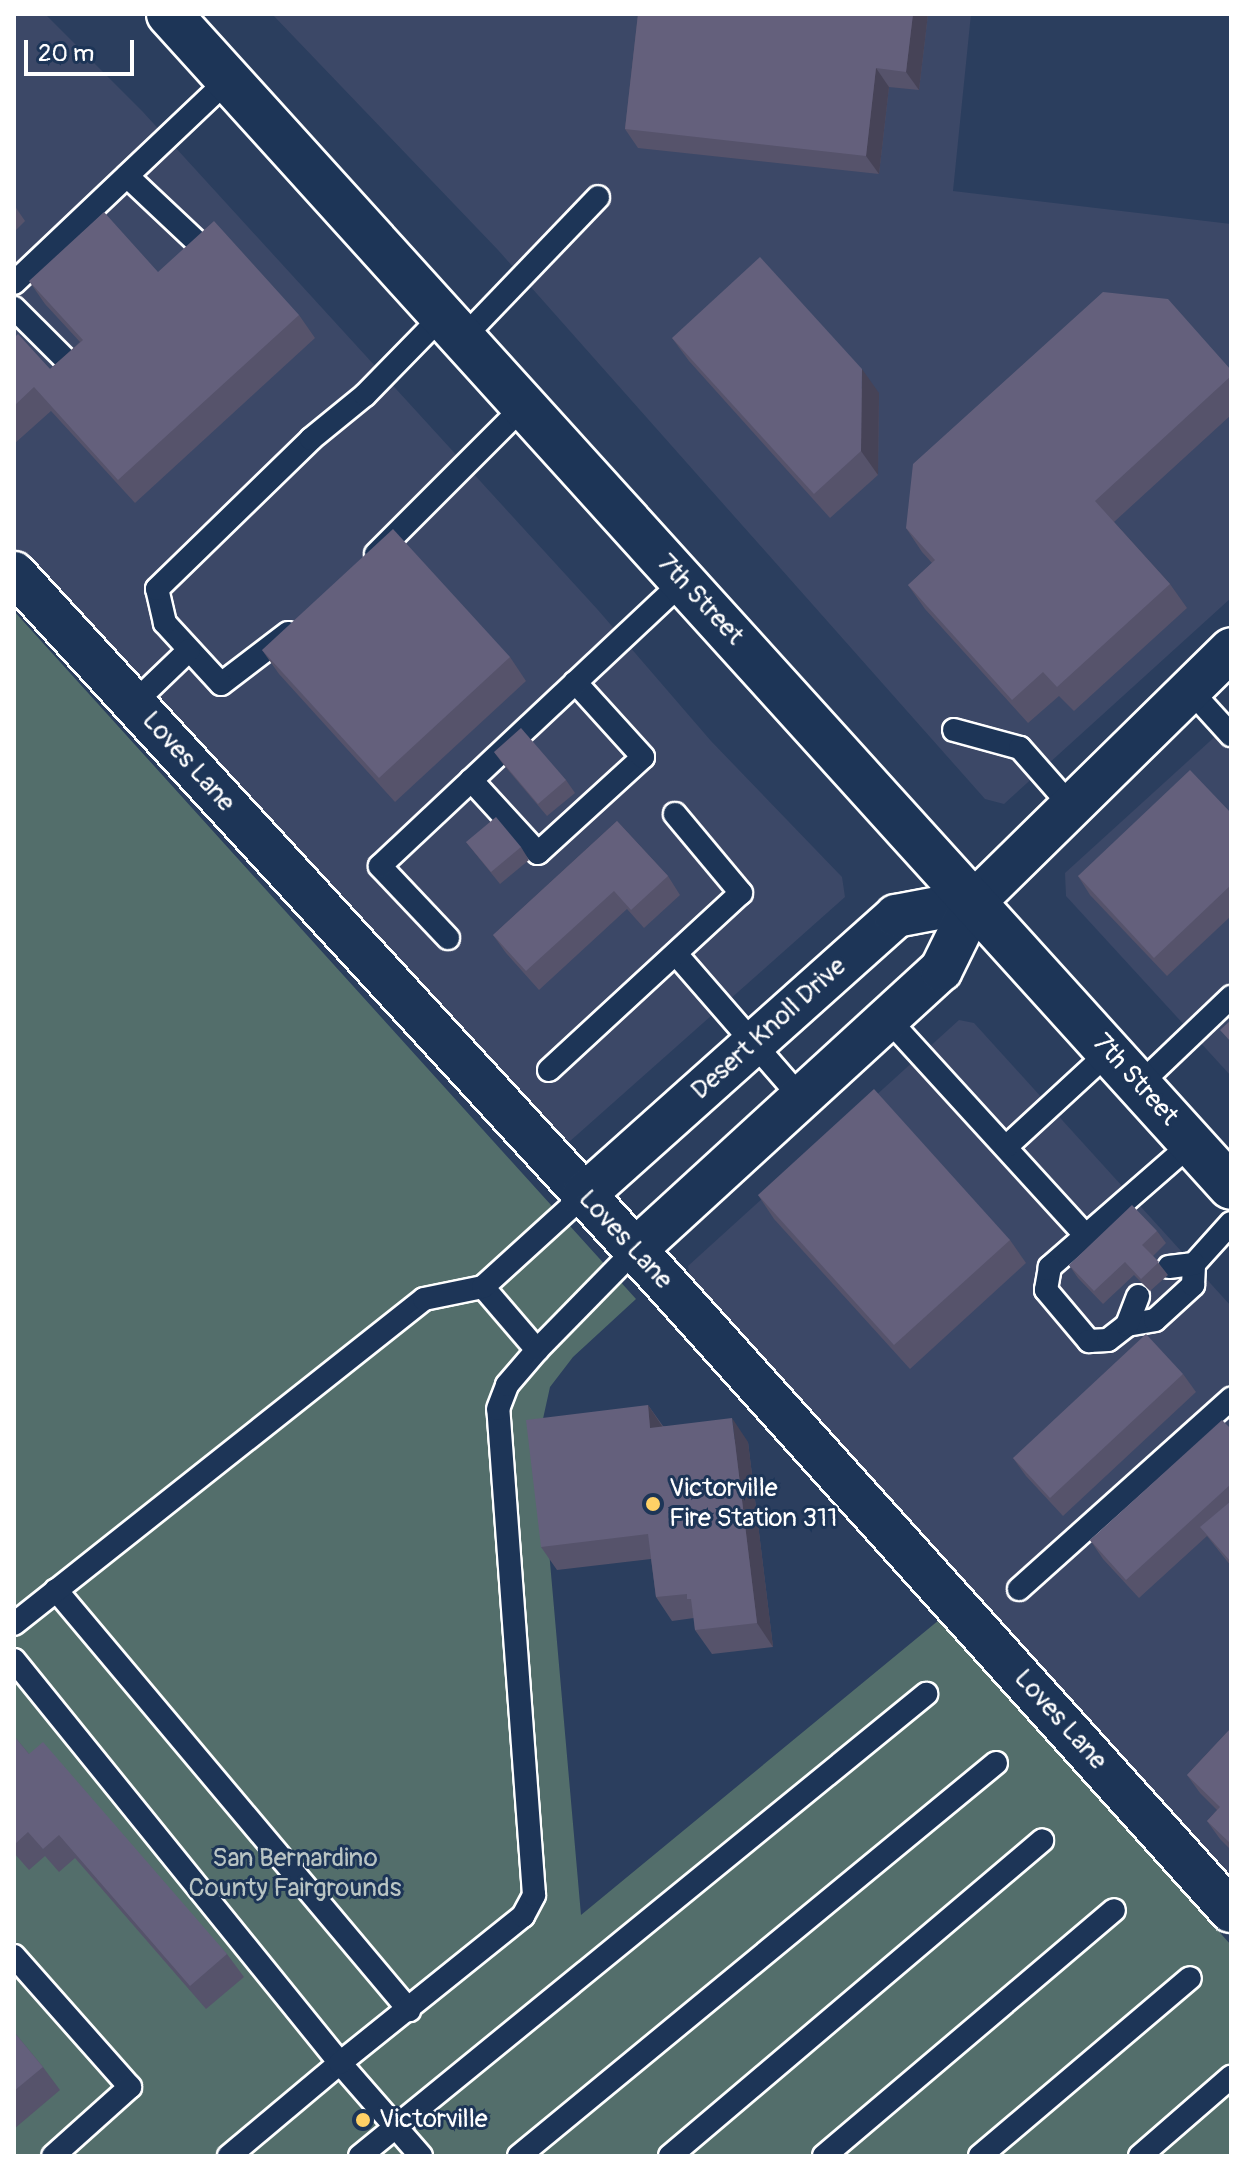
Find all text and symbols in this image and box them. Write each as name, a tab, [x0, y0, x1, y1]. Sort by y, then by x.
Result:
scale bar	[28, 24, 138, 74]
text: 20 m	[38, 39, 94, 68]
street label: 7th Street	[650, 548, 750, 652]
street label: Loves Lane	[135, 706, 241, 818]
street label: Desert Knoll Drive	[685, 951, 853, 1107]
street label: 7th Street	[1086, 1028, 1184, 1132]
street label: Loves Lane	[571, 1184, 679, 1296]
place label: Victorville Fire Station 311	[669, 1473, 837, 1534]
marker: Victorville Fire Station 311	[644, 1495, 662, 1513]
street label: Loves Lane	[1007, 1664, 1113, 1776]
park label: San Bernardino County Fairgrounds	[189, 1843, 401, 1904]
place label: Victorville	[379, 2104, 488, 2136]
marker: Victorville	[354, 2111, 372, 2129]

